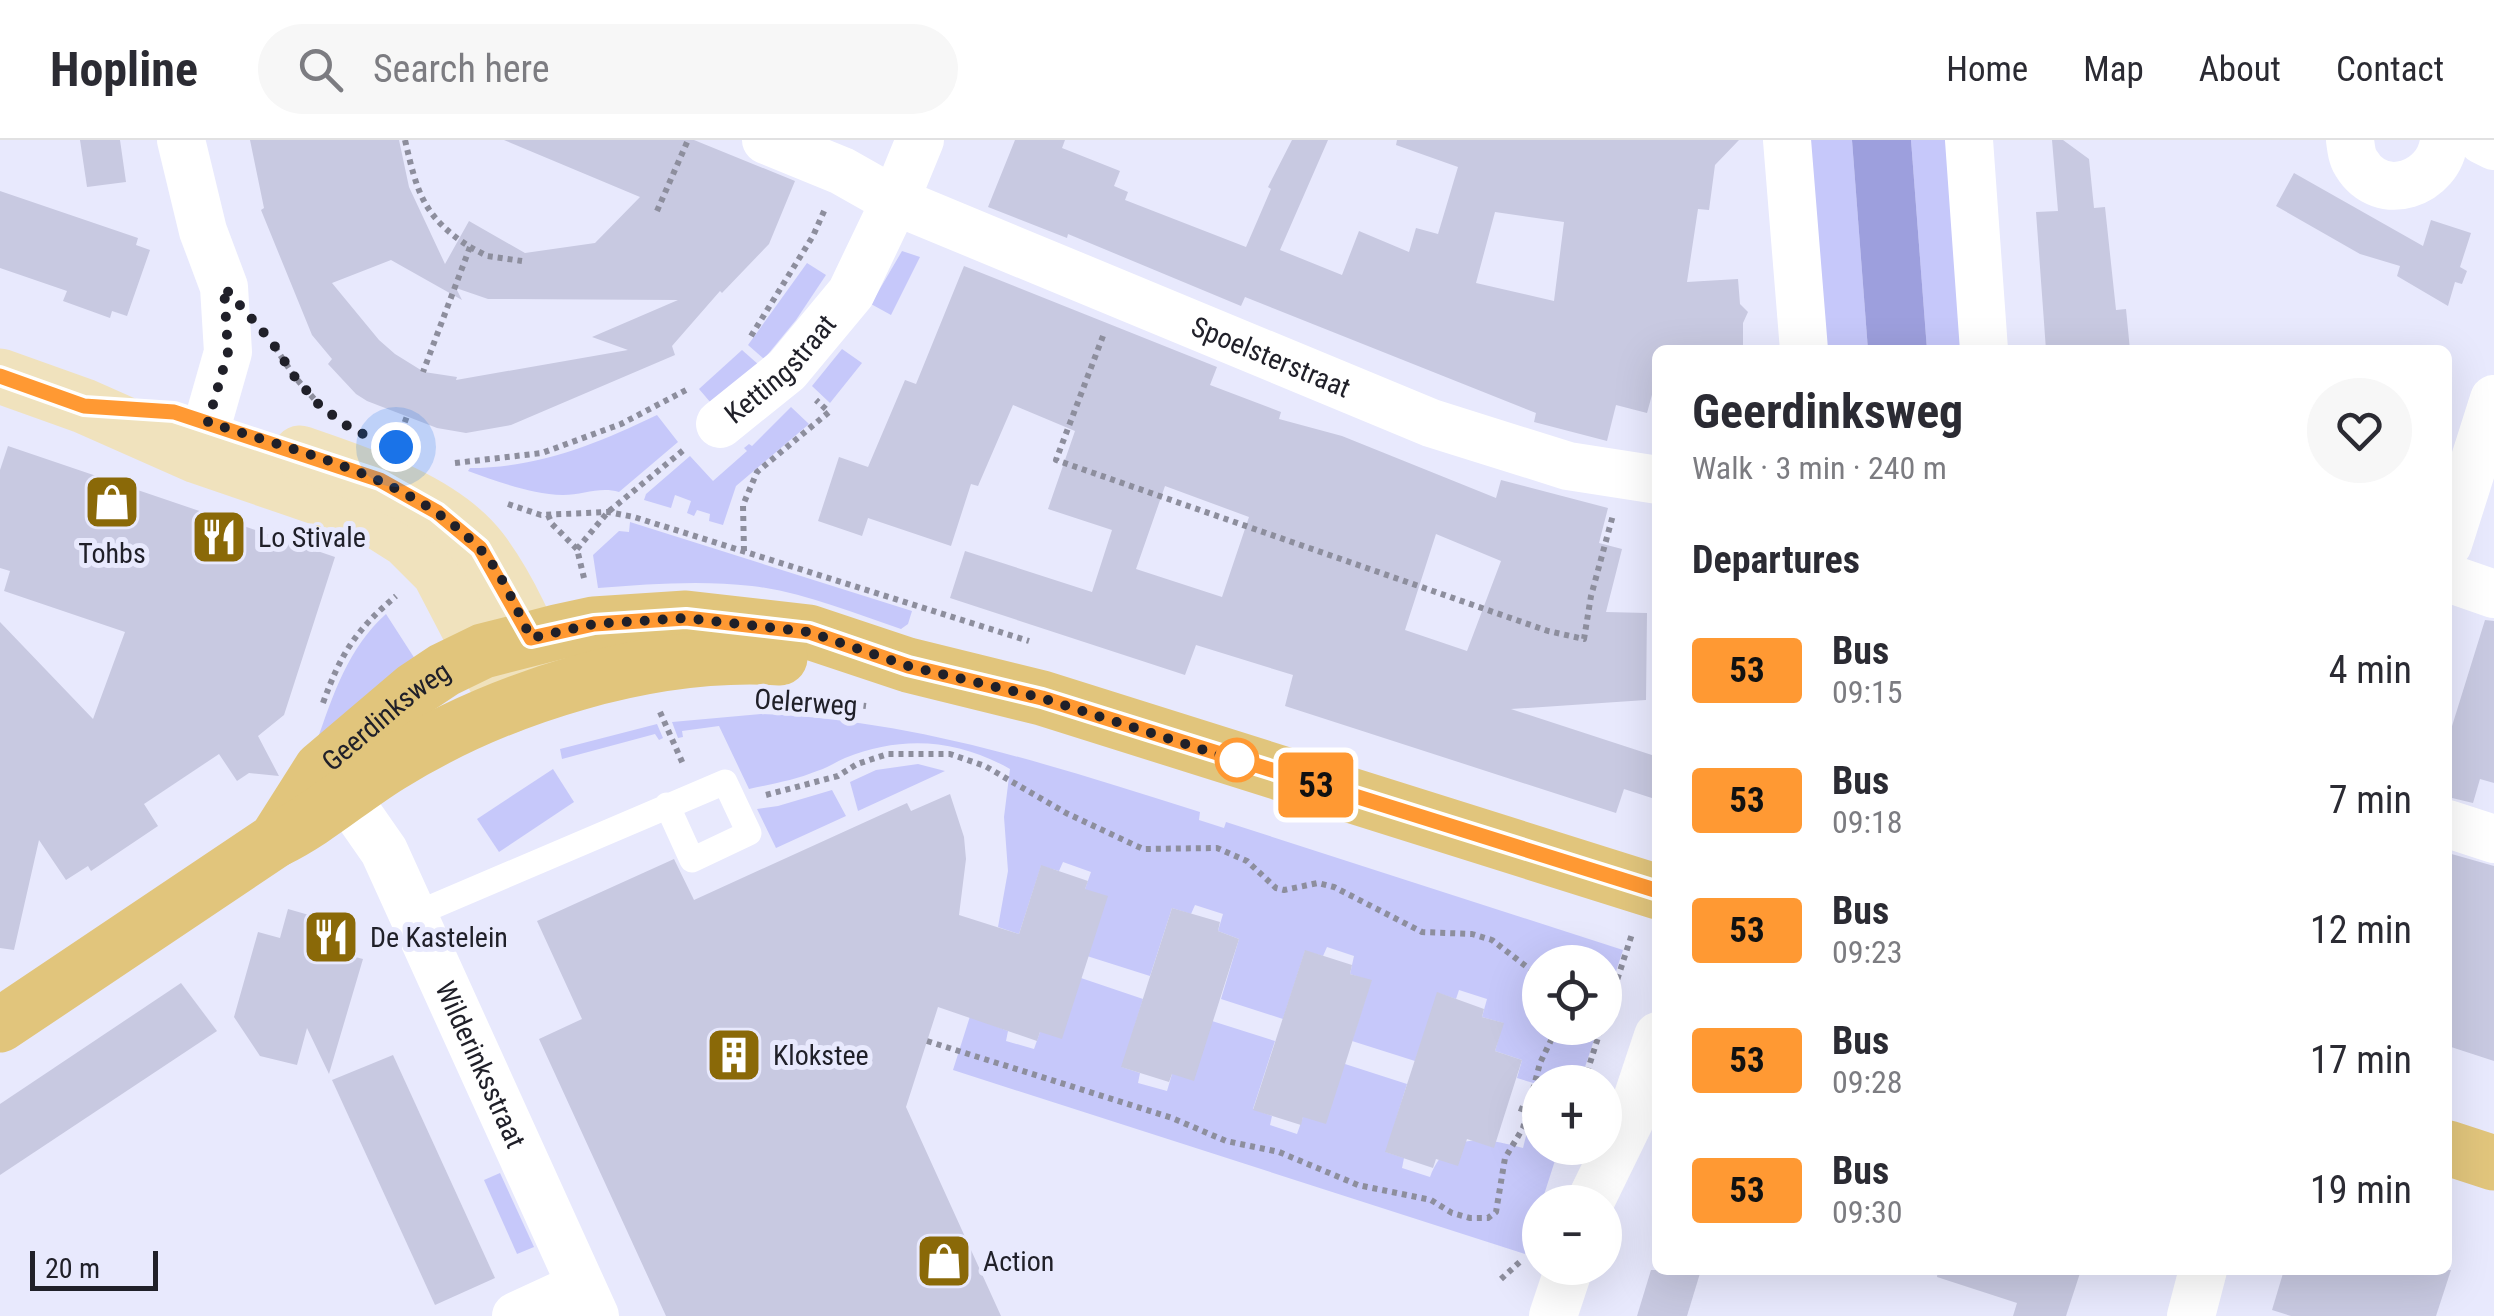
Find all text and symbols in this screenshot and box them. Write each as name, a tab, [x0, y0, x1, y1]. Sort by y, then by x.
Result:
search box	[258, 24, 958, 114]
text: Hopline	[50, 41, 198, 98]
icon: search	[293, 42, 348, 97]
text: Search here	[373, 47, 550, 91]
text: Home	[1946, 49, 2028, 90]
text: Map	[2083, 49, 2144, 90]
text: About	[2199, 49, 2281, 90]
text: Contact	[2336, 49, 2444, 90]
street label: Kettingstraat	[718, 308, 843, 431]
street label: Spoelsterstraat	[1187, 310, 1355, 405]
button: heart	[2307, 378, 2412, 483]
text: Geerdinksweg	[1692, 383, 1963, 440]
your location	[371, 422, 421, 472]
text: Walk · 3 min · 240 m	[1692, 449, 1947, 487]
shop icon: Tohbs	[82, 472, 142, 532]
restaurant icon: Lo Stivale	[189, 507, 249, 567]
place label: Lo Stivale	[258, 521, 366, 554]
place label: Tohbs	[78, 537, 146, 570]
text: Departures	[1692, 538, 1860, 582]
text: Bus	[1832, 629, 1889, 673]
text: 4 min	[2329, 648, 2412, 692]
text: 53	[1729, 650, 1765, 691]
street label: Geerdinksweg	[315, 655, 456, 778]
text: 09:15	[1832, 673, 1903, 711]
street label: Oelerweg	[753, 682, 859, 723]
unlabelled marker	[1216, 739, 1258, 781]
line badge: 53	[1271, 752, 1361, 818]
text: Bus	[1832, 759, 1889, 803]
text: 53	[1298, 765, 1334, 806]
text: 7 min	[2329, 778, 2412, 822]
text: 53	[1729, 780, 1765, 821]
text: 09:18	[1832, 803, 1903, 841]
text: Bus	[1832, 889, 1889, 933]
restaurant icon: De Kastelein	[301, 907, 361, 967]
text: 12 min	[2310, 908, 2412, 952]
text: 53	[1729, 910, 1765, 951]
place label: De Kastelein	[370, 921, 508, 954]
text: 09:23	[1832, 933, 1903, 971]
map controls	[1522, 945, 1622, 1285]
button: locate	[1522, 945, 1622, 1045]
street label: Wilderinksstraat	[428, 976, 532, 1153]
text: Bus	[1832, 1019, 1889, 1063]
building icon: Klokstee	[704, 1025, 764, 1085]
text: 17 min	[2310, 1038, 2412, 1082]
place label: Klokstee	[773, 1039, 869, 1072]
text: 53	[1729, 1040, 1765, 1081]
text: 09:28	[1832, 1063, 1903, 1101]
button: +	[1522, 1065, 1622, 1165]
text: Bus	[1832, 1149, 1889, 1193]
text: 19 min	[2310, 1168, 2412, 1212]
text: 53	[1729, 1170, 1765, 1211]
button: −	[1522, 1185, 1622, 1285]
text: 09:30	[1832, 1193, 1903, 1231]
shop icon: Action	[914, 1231, 974, 1291]
place label: Action	[983, 1245, 1054, 1278]
scale bar	[30, 1246, 158, 1290]
text: 20 m	[45, 1252, 100, 1285]

